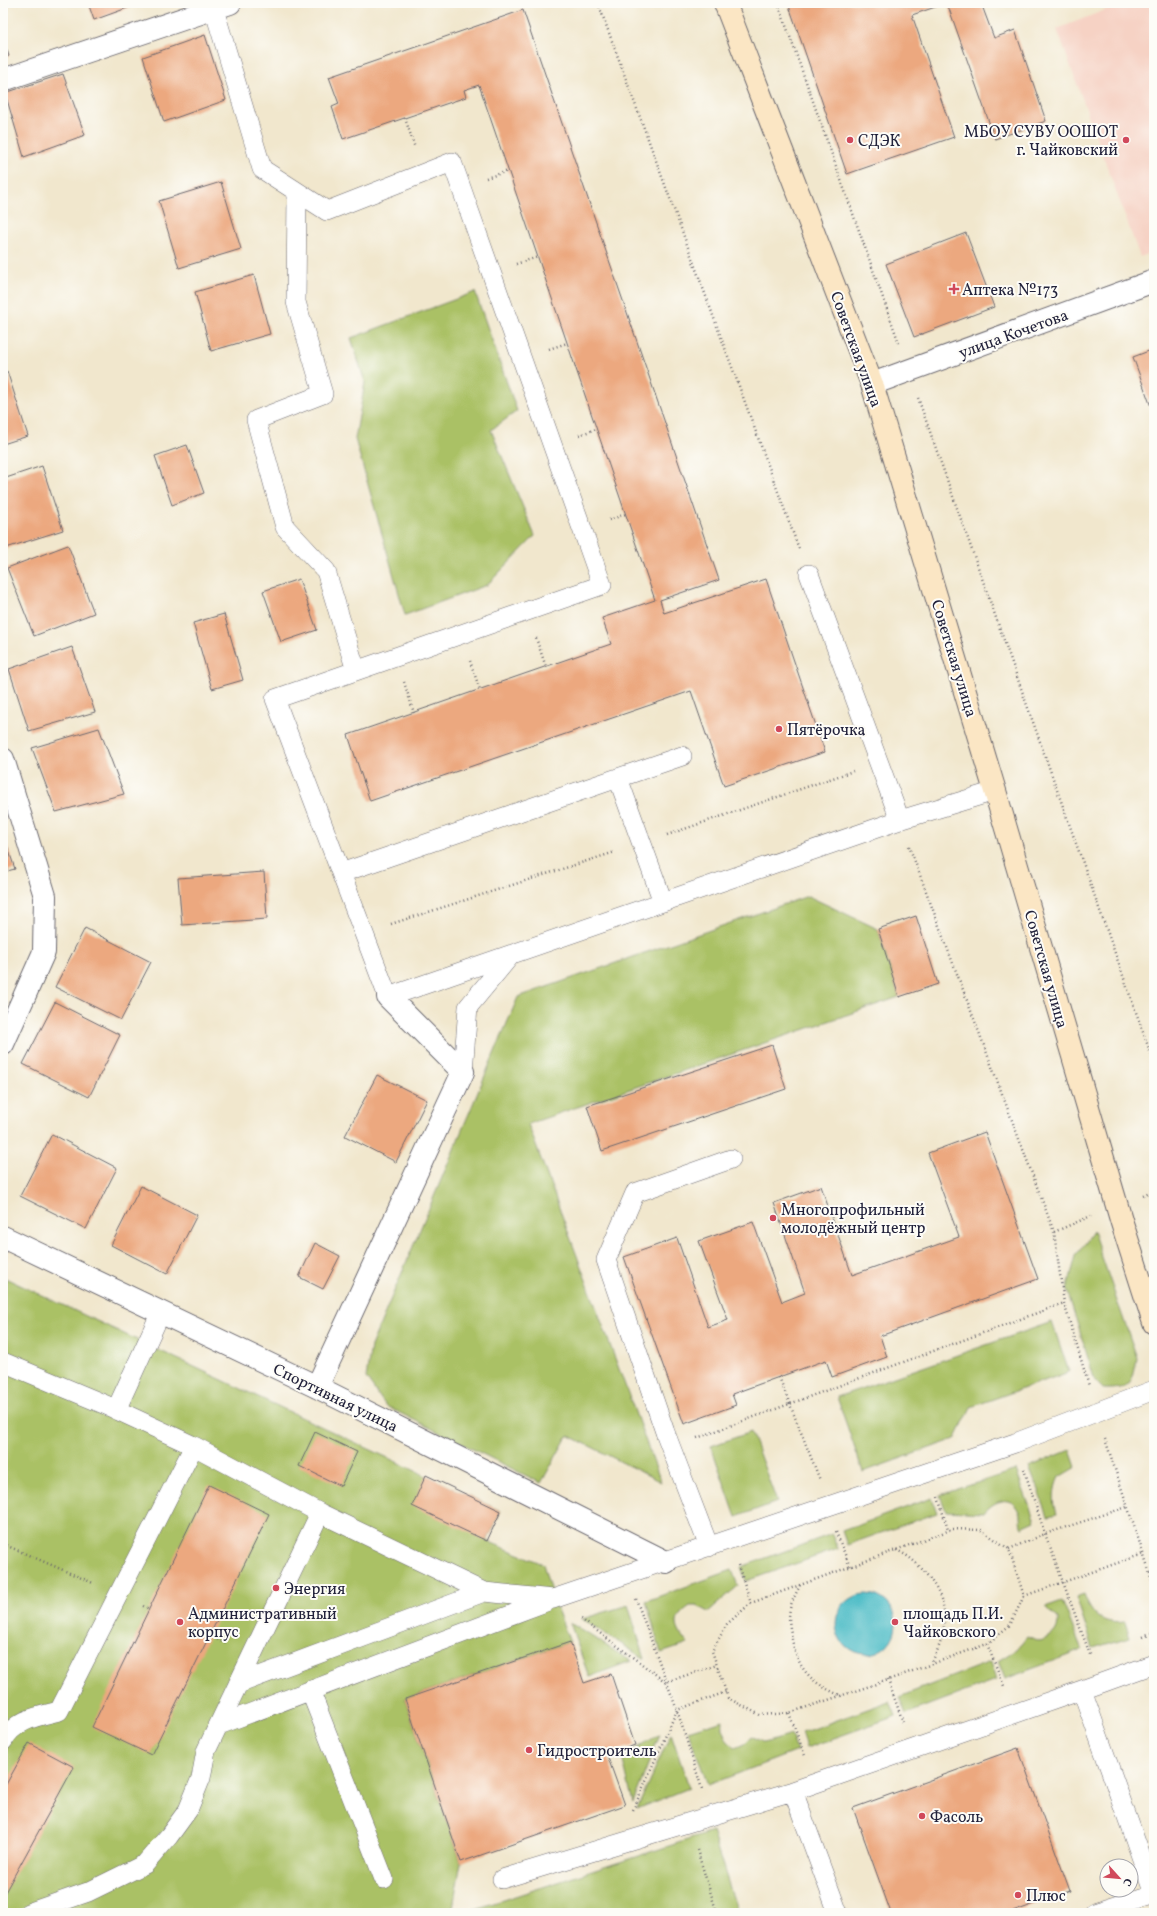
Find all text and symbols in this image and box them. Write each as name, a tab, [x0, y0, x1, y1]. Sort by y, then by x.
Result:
place label: МБОУ СУВУ ООШОТ г. Чайковский	[964, 122, 1118, 162]
place label: СДЭК	[858, 131, 901, 153]
marker: СДЭК	[845, 135, 855, 145]
marker: МБОУ СУВУ ООШОТ г. Чайковский	[1121, 135, 1131, 145]
place label: Аптека №173	[962, 280, 1058, 302]
marker: Аптека №173	[949, 284, 959, 294]
street label: Советская улица	[824, 289, 886, 411]
street label: улица Кочетова	[956, 305, 1072, 365]
street label: Советская улица	[925, 597, 981, 720]
place label: Пятёрочка	[787, 720, 866, 742]
marker: Пятёрочка	[774, 724, 784, 734]
street label: Советская улица	[1018, 908, 1072, 1031]
place label: Многопрофильный молодёжный центр	[781, 1200, 925, 1240]
marker: Многопрофильный молодёжный центр	[768, 1213, 778, 1223]
street label: Спортивная улица	[269, 1359, 401, 1439]
place label: Энергия	[284, 1579, 345, 1601]
marker: Энергия	[271, 1583, 281, 1593]
place label: Административный корпус	[188, 1604, 337, 1644]
place label: площадь П.И. Чайковского	[903, 1604, 1003, 1644]
marker: Административный корпус	[175, 1617, 185, 1627]
marker: площадь П.И. Чайковского	[890, 1617, 900, 1627]
place label: Гидростроитель	[537, 1741, 657, 1763]
marker: Гидростроитель	[524, 1745, 534, 1755]
place label: Фасоль	[930, 1807, 983, 1829]
marker: Фасоль	[917, 1811, 927, 1821]
north arrow	[1099, 1858, 1139, 1898]
text: С	[1118, 1875, 1135, 1888]
place label: Плюс	[1026, 1886, 1066, 1908]
marker: Плюс	[1013, 1890, 1023, 1900]

